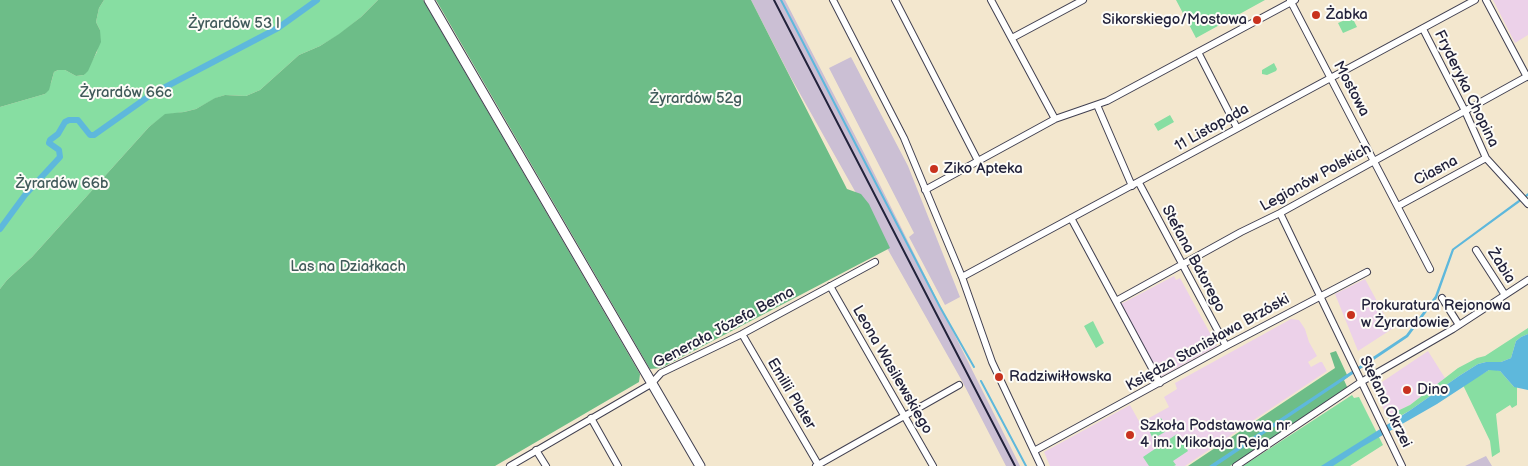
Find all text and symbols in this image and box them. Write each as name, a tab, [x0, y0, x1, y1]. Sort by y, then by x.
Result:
place label: Żabka	[1326, 6, 1368, 24]
marker: Żabka	[1310, 9, 1322, 21]
place label: Sikorskiego/Mostowa	[1102, 11, 1247, 29]
marker: Sikorskiego/Mostowa	[1251, 14, 1263, 26]
park label: Żyrardów 53 l	[188, 15, 280, 33]
street label: Fryderyka Chopina	[1430, 27, 1502, 151]
street label: Mostowa	[1329, 58, 1373, 120]
park label: Żyrardów 66c	[80, 84, 172, 102]
park label: Żyrardów 52g	[650, 90, 742, 108]
street label: 11 Listopada	[1172, 100, 1252, 156]
street label: Legionów Polskich	[1257, 140, 1375, 216]
street label: Ciasna	[1411, 152, 1461, 190]
place label: Ziko Apteka	[944, 160, 1023, 178]
marker: Ziko Apteka	[928, 163, 940, 175]
park label: Żyrardów 66b	[16, 175, 108, 193]
street label: Stefana Batorego	[1157, 203, 1229, 315]
street label: Żabia	[1483, 245, 1519, 287]
park label: Las na Działkach	[290, 258, 406, 276]
street label: Generała Józefa Bema	[651, 283, 797, 373]
street label: Księdza Stanisława Brzóski	[1123, 290, 1293, 396]
place label: Prokuratura Rejonowa w Żyrardowie	[1361, 297, 1511, 332]
street label: Leona Wasilewskiego	[848, 303, 936, 437]
marker: Prokuratura Rejonowa w Żyrardowie	[1345, 309, 1357, 321]
street label: Stefana Okrzei	[1355, 353, 1415, 451]
street label: Emilii Plater	[763, 355, 819, 433]
place label: Radziwiłłowska	[1009, 368, 1112, 386]
marker: Radziwiłłowska	[993, 371, 1005, 383]
place label: Dino	[1417, 381, 1448, 399]
marker: Dino	[1401, 384, 1413, 396]
place label: Szkoła Podstawowa nr 4 im. Mikołaja Reja	[1140, 417, 1290, 452]
marker: Szkoła Podstawowa nr 4 im. Mikołaja Reja	[1124, 429, 1136, 441]

